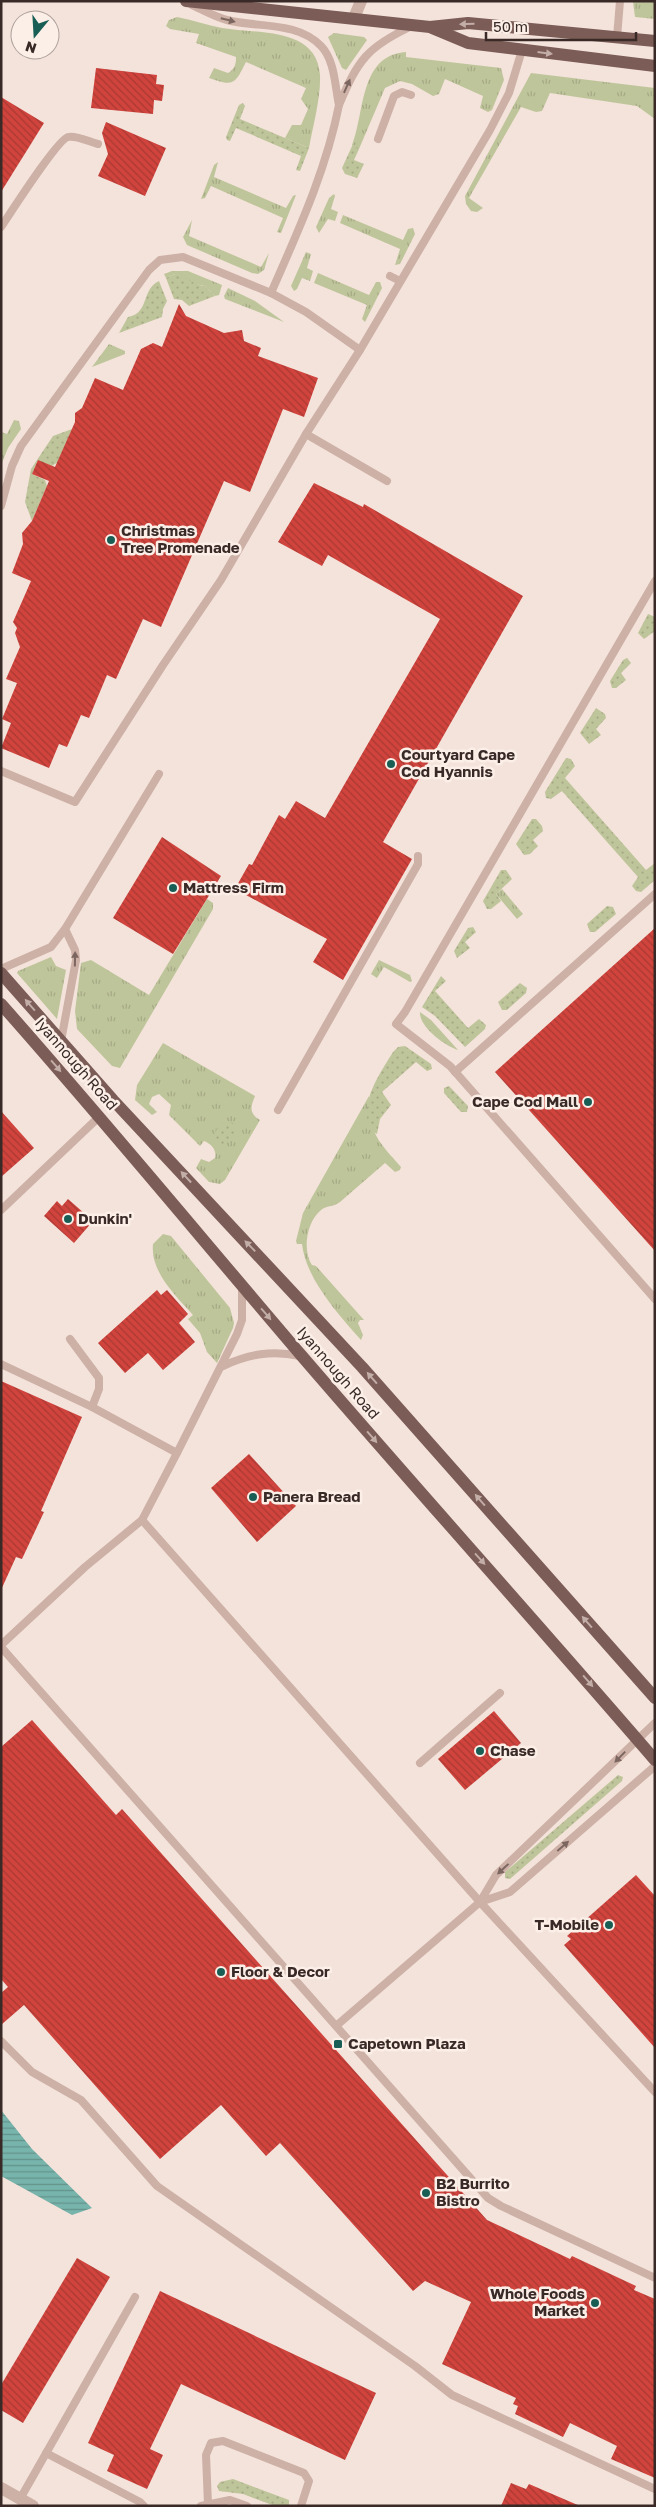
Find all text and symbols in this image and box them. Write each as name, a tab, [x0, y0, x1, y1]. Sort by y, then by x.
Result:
north arrow	[10, 10, 60, 60]
scale bar	[486, 10, 636, 42]
one-way arrow	[221, 16, 236, 24]
text: 50 m	[493, 17, 528, 35]
one-way arrow	[459, 20, 475, 28]
text: N	[23, 38, 39, 58]
one-way arrow	[537, 49, 553, 57]
one-way arrow	[343, 79, 351, 93]
place label: Christmas Tree Promenade	[121, 521, 240, 556]
marker: Christmas Tree Promenade	[105, 534, 117, 546]
place label: Courtyard Cape Cod Hyannis	[401, 745, 515, 780]
marker: Courtyard Cape Cod Hyannis	[385, 758, 397, 770]
place label: Mattress Firm	[183, 878, 284, 896]
marker: Mattress Firm	[167, 882, 179, 894]
one-way arrow	[71, 951, 79, 967]
one-way arrow	[24, 999, 35, 1012]
street label: Iyannough Road	[32, 1013, 122, 1113]
one-way arrow	[51, 1060, 62, 1073]
place label: Cape Cod Mall	[472, 1092, 578, 1110]
marker: Cape Cod Mall	[582, 1096, 594, 1108]
one-way arrow	[180, 1172, 192, 1184]
place label: Dunkin'	[78, 1209, 132, 1227]
marker: Dunkin'	[62, 1213, 74, 1225]
one-way arrow	[244, 1241, 256, 1253]
one-way arrow	[260, 1308, 272, 1320]
street label: Iyannough Road	[294, 1322, 384, 1422]
one-way arrow	[366, 1373, 378, 1385]
one-way arrow	[367, 1431, 378, 1444]
place label: Panera Bread	[263, 1487, 361, 1505]
marker: Panera Bread	[247, 1491, 259, 1503]
one-way arrow	[474, 1495, 486, 1507]
one-way arrow	[474, 1553, 485, 1566]
one-way arrow	[582, 1615, 593, 1628]
one-way arrow	[582, 1674, 594, 1686]
place label: Chase	[490, 1741, 536, 1759]
marker: Chase	[474, 1745, 486, 1757]
one-way arrow	[614, 1751, 626, 1763]
one-way arrow	[556, 1841, 569, 1852]
one-way arrow	[497, 1863, 509, 1875]
place label: T-Mobile	[534, 1915, 599, 1933]
marker: T-Mobile	[603, 1919, 615, 1931]
place label: Floor & Decor	[231, 1962, 330, 1980]
marker: Floor & Decor	[215, 1966, 227, 1978]
place label: Capetown Plaza	[348, 2034, 466, 2052]
marker: Capetown Plaza	[332, 2038, 344, 2050]
place label: B2 Burrito Bistro	[436, 2174, 510, 2209]
marker: B2 Burrito Bistro	[420, 2187, 432, 2199]
place label: Whole Foods Market	[490, 2284, 585, 2319]
marker: Whole Foods Market	[589, 2297, 601, 2309]

